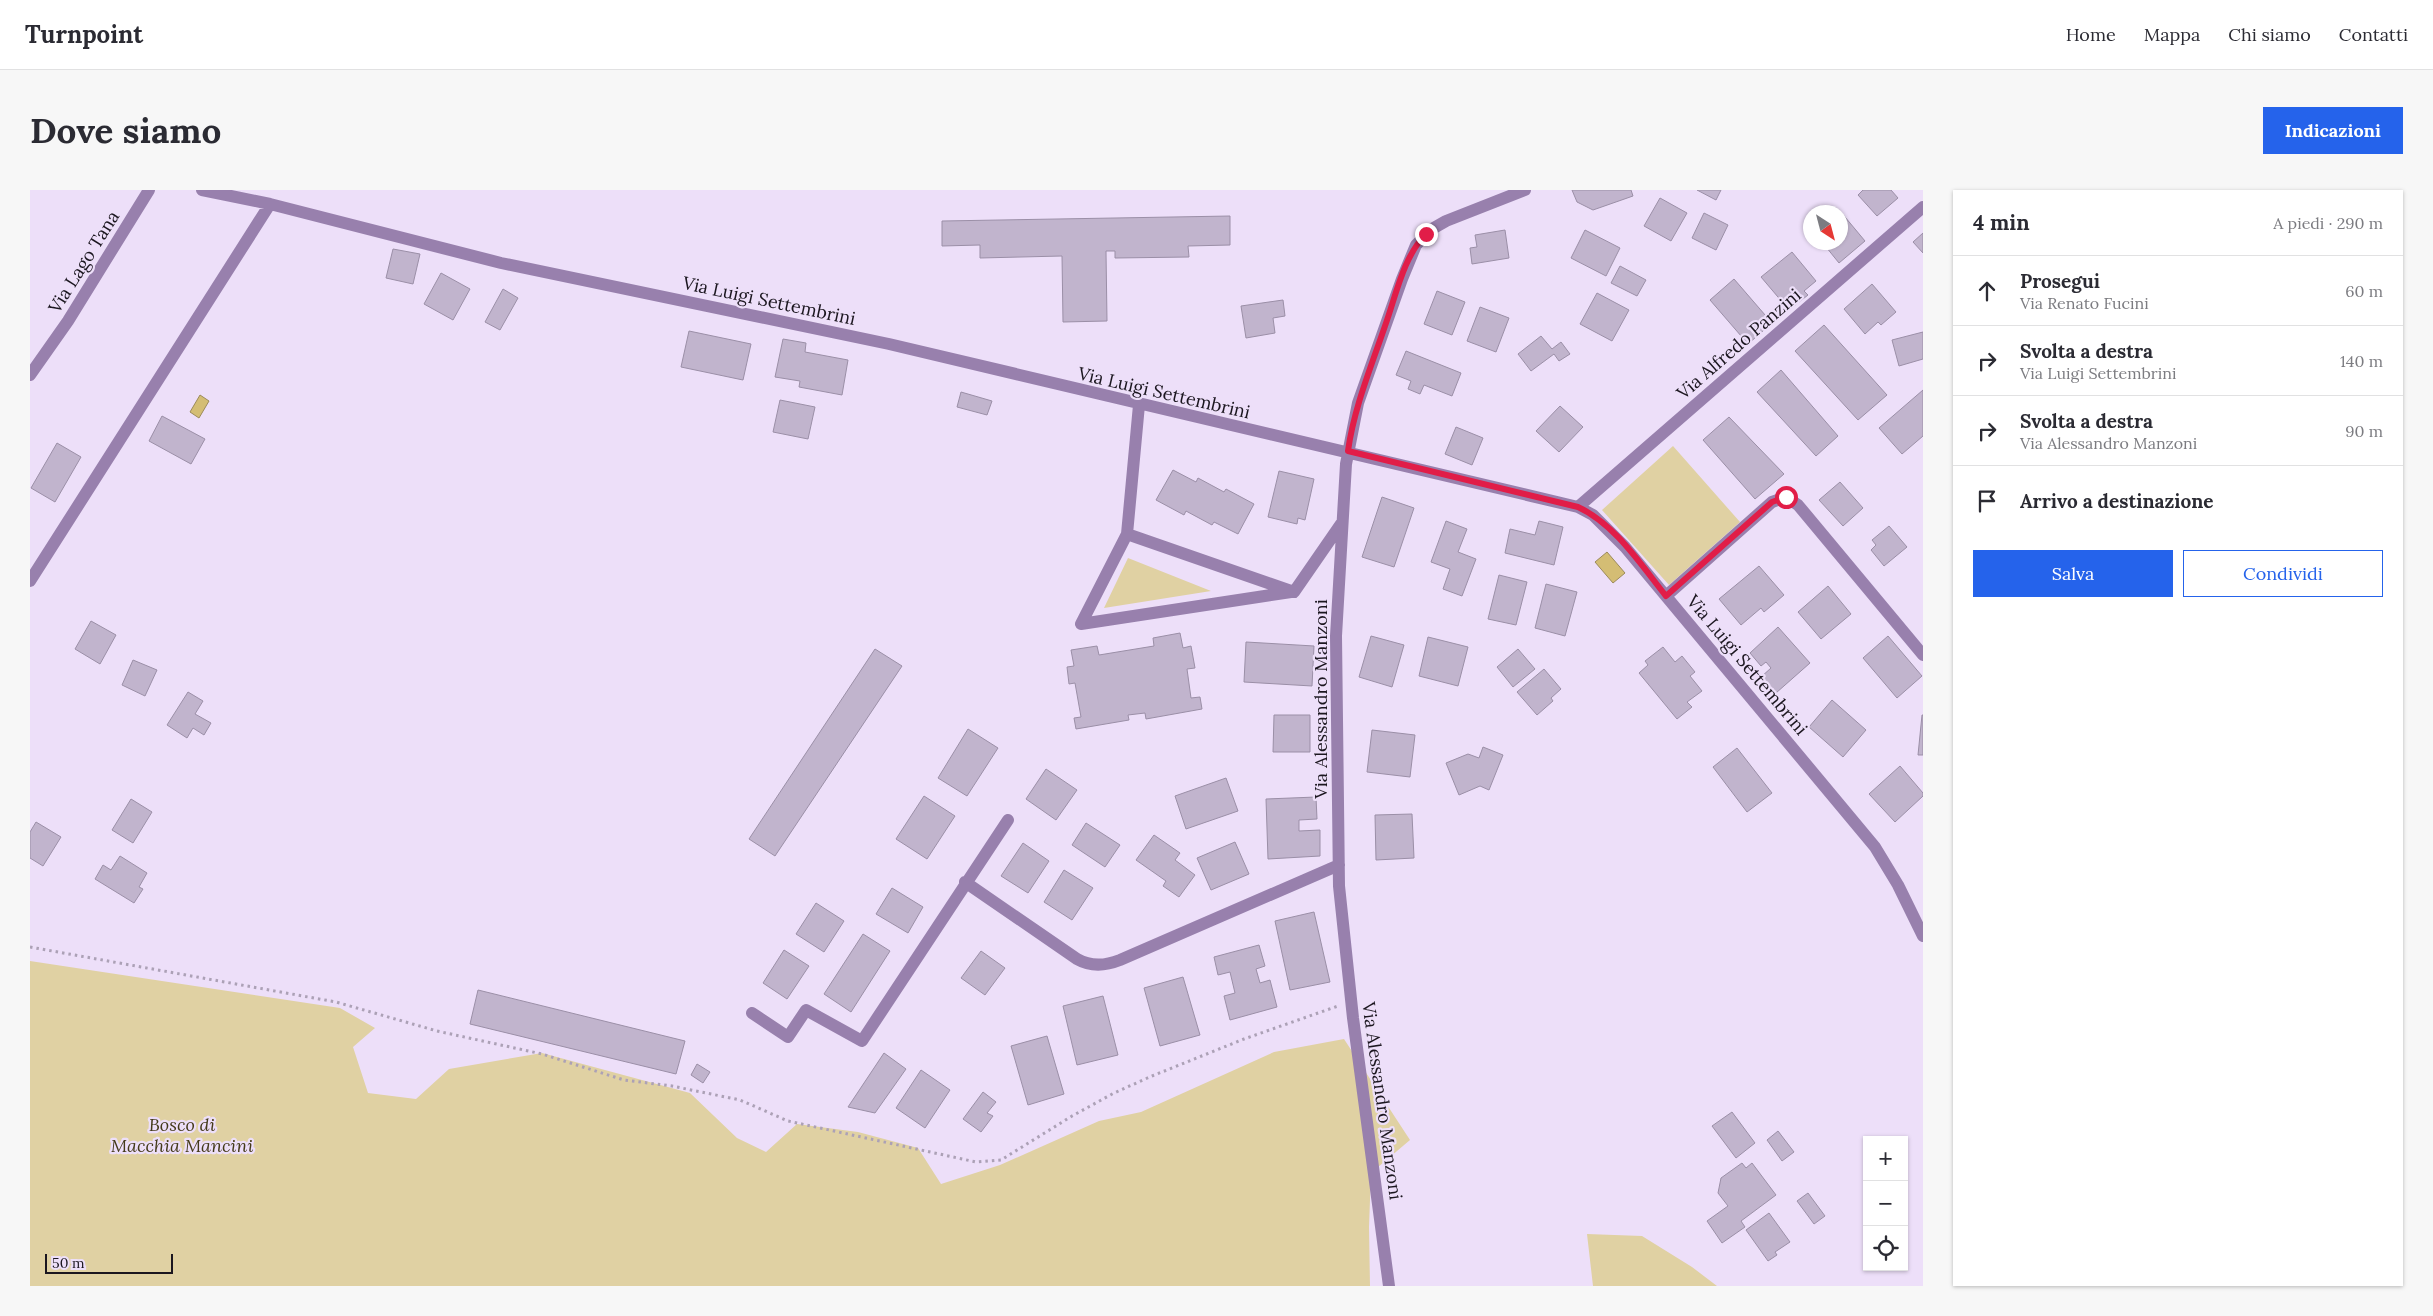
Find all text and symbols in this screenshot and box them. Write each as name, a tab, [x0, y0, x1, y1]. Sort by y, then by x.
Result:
text: Turnpoint	[25, 19, 143, 50]
text: Home	[2066, 23, 2116, 46]
text: Mappa	[2144, 23, 2200, 46]
text: Chi siamo	[2228, 23, 2311, 46]
text: Contatti	[2339, 23, 2408, 46]
button: Indicazioni	[2263, 107, 2403, 154]
text: Dove siamo	[30, 108, 221, 153]
north arrow	[1803, 205, 1848, 250]
street label: Via Lago Tana	[42, 206, 124, 318]
text: 4 min	[1973, 209, 2030, 236]
text: A piedi · 290 m	[2273, 213, 2383, 233]
route end	[1415, 223, 1438, 246]
text: Prosegui	[2020, 269, 2100, 293]
street label: Via Luigi Settembrini	[680, 271, 858, 330]
icon: ahead	[1973, 277, 2001, 305]
text: 60 m	[2345, 281, 2383, 301]
street label: Via Alfredo Panzini	[1671, 283, 1806, 405]
text: Via Renato Fucini	[2020, 293, 2149, 313]
text: Svolta a destra	[2020, 339, 2153, 363]
icon: right	[1973, 347, 2001, 375]
text: 140 m	[2340, 351, 2383, 371]
street label: Via Luigi Settembrini	[1075, 361, 1252, 424]
text: Via Luigi Settembrini	[2020, 363, 2177, 383]
text: Svolta a destra	[2020, 409, 2153, 433]
icon: right	[1973, 417, 2001, 445]
text: 90 m	[2345, 421, 2383, 441]
text: Via Alessandro Manzoni	[2020, 433, 2197, 453]
route start	[1775, 486, 1798, 509]
icon: arrive	[1973, 487, 2001, 515]
text: Arrivo a destinazione	[2020, 489, 2214, 513]
button: Salva	[1973, 550, 2173, 597]
button: Condividi	[2183, 550, 2383, 597]
street label: Via Luigi Settembrini	[1681, 589, 1813, 740]
street label: Via Alessandro Manzoni	[1309, 599, 1332, 800]
street label: Via Alessandro Manzoni	[1357, 1000, 1408, 1201]
park label: Bosco di Macchia Mancini	[111, 1113, 253, 1157]
map controls	[1863, 1136, 1908, 1271]
button: +	[1863, 1136, 1908, 1181]
button: −	[1863, 1181, 1908, 1226]
button: locate	[1863, 1226, 1908, 1271]
scale bar	[45, 1251, 172, 1274]
text: 50 m	[52, 1254, 85, 1272]

